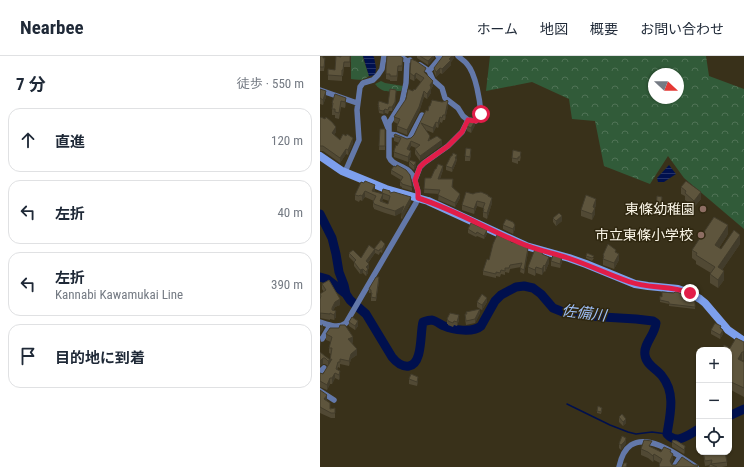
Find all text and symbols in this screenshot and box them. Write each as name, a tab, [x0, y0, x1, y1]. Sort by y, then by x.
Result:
text: Nearbee	[20, 16, 84, 39]
text: ホーム	[476, 21, 518, 37]
text: 地図	[540, 21, 568, 37]
text: 概要	[590, 21, 618, 37]
text: お問い合わせ	[640, 21, 724, 37]
north arrow	[648, 68, 684, 104]
text: 7 分	[16, 74, 46, 94]
text: 徒歩 · 550 m	[237, 76, 304, 91]
route start	[472, 105, 490, 123]
icon: ahead	[17, 129, 39, 151]
text: 直進	[55, 133, 85, 151]
text: 120 m	[271, 133, 303, 148]
icon: left	[17, 201, 39, 223]
place label: 東條幼稚園	[625, 201, 695, 217]
marker: 東條幼稚園	[698, 204, 708, 214]
text: 左折	[55, 205, 85, 223]
text: 40 m	[277, 205, 303, 220]
place label: 市立東條小学校	[595, 227, 693, 243]
marker: 市立東條小学校	[696, 230, 706, 240]
text: 左折	[55, 269, 85, 287]
icon: left	[17, 273, 39, 295]
text: 390 m	[271, 277, 303, 292]
route end	[681, 284, 699, 302]
text: Kannabi Kawamukai Line	[55, 287, 183, 302]
water label: 佐備川	[561, 301, 609, 325]
icon: arrive	[17, 345, 39, 367]
map controls	[696, 347, 732, 455]
button: +	[696, 347, 732, 383]
text: 目的地に到着	[55, 349, 145, 367]
button: −	[696, 383, 732, 419]
button: locate	[696, 419, 732, 455]

